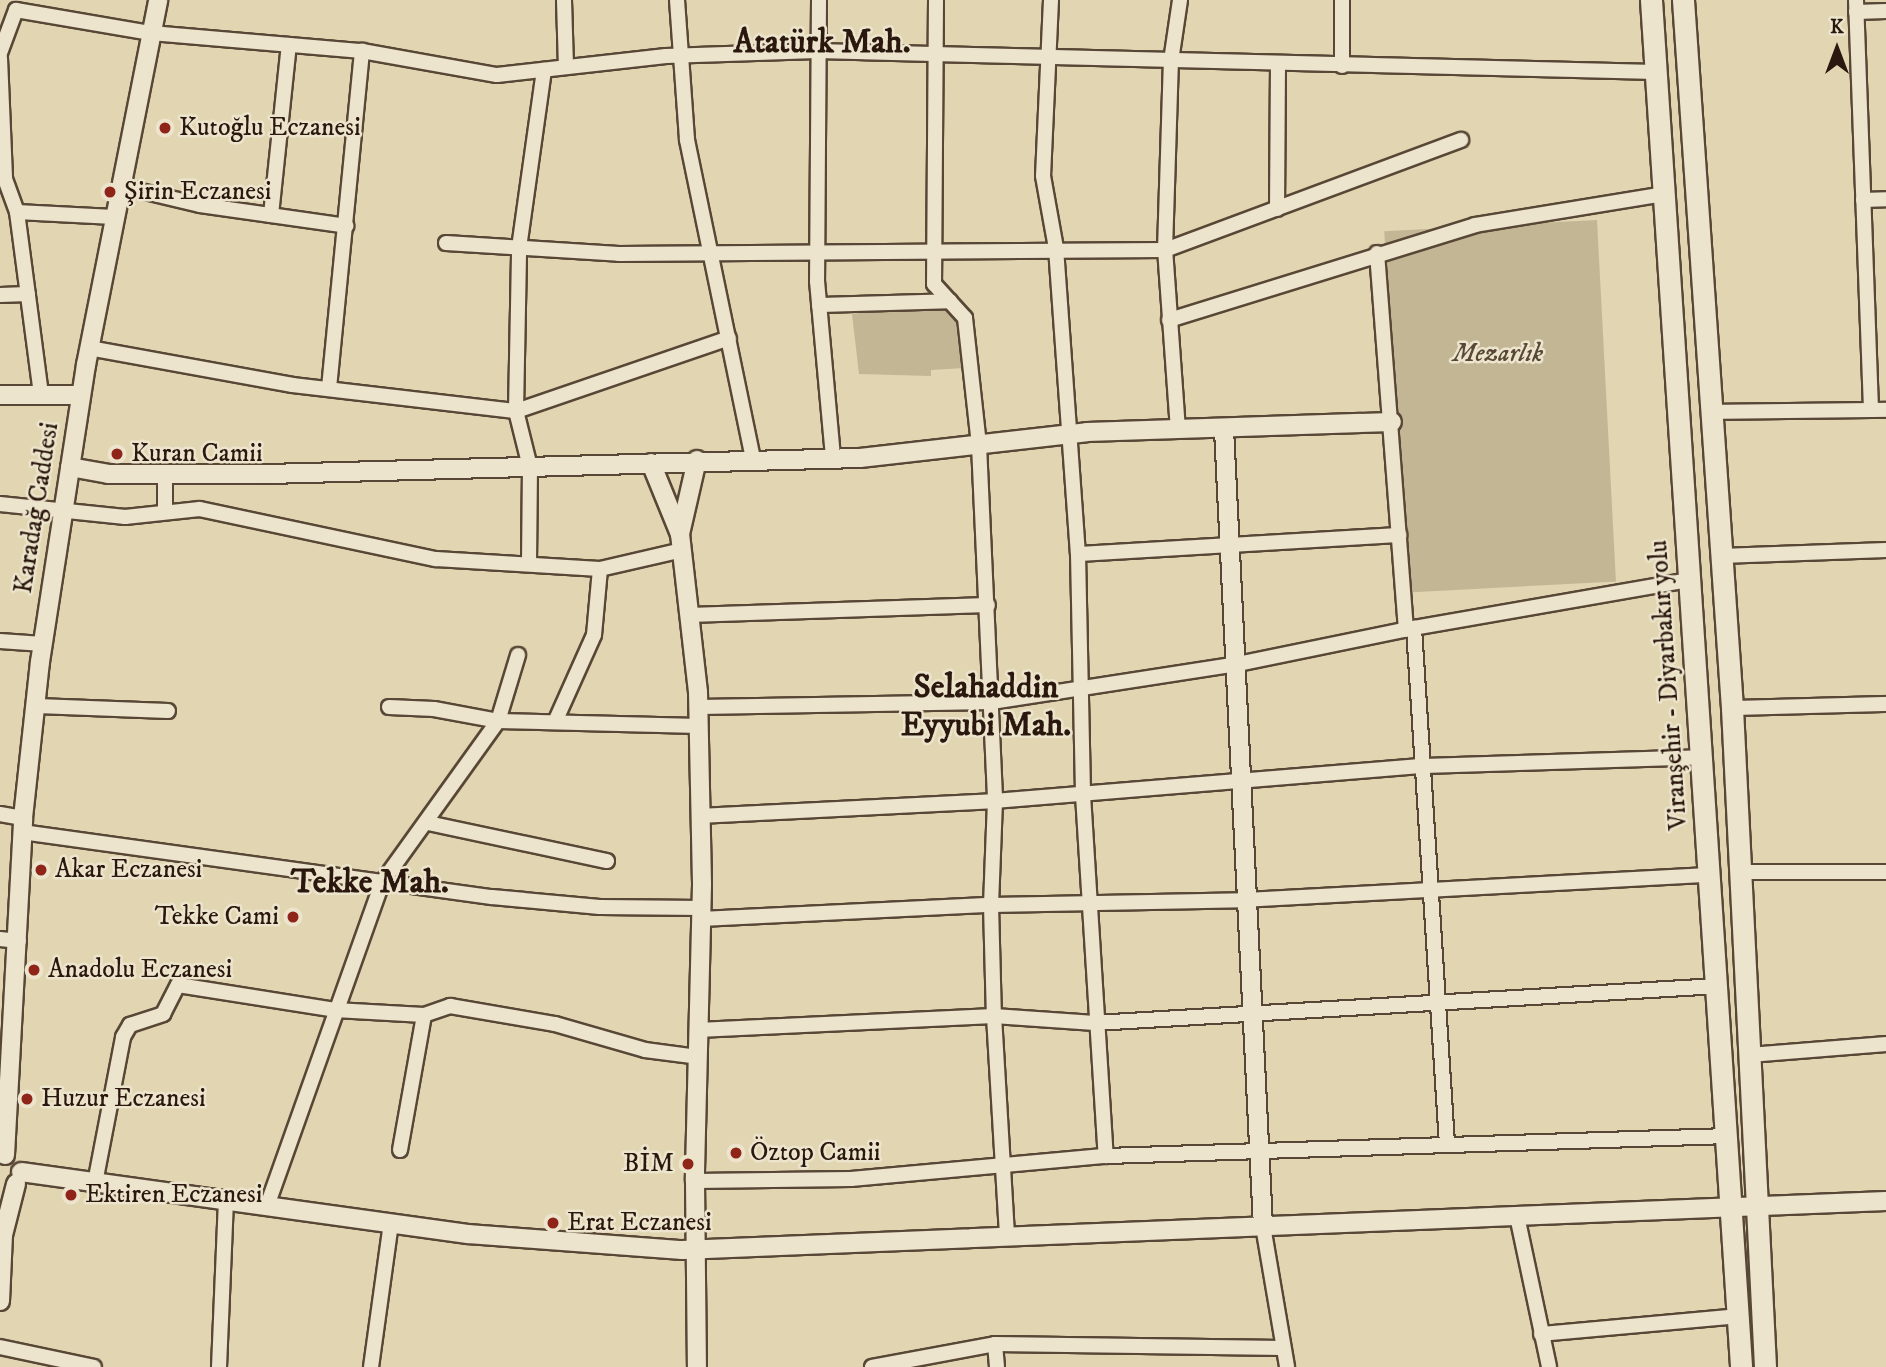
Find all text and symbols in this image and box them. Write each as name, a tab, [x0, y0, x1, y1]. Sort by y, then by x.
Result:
north arrow	[1802, 14, 1872, 84]
text: K	[1830, 16, 1844, 39]
district label: Atatürk Mah.	[734, 23, 910, 63]
place label: Kutoğlu Eczanesi	[179, 112, 361, 144]
marker: Kutoğlu Eczanesi	[157, 120, 173, 136]
place label: Şirin Eczanesi	[124, 176, 271, 208]
marker: Şirin Eczanesi	[102, 184, 118, 200]
park label: Mezarlık	[1453, 338, 1543, 370]
street label: Karadağ Caddesi	[8, 420, 66, 596]
place label: Kuran Camii	[131, 438, 263, 470]
marker: Kuran Camii	[109, 446, 125, 462]
street label: Viranşehir - Diyarbakır yolu	[1643, 539, 1695, 831]
district label: Selahaddin Eyyubi Mah.	[901, 668, 1071, 746]
place label: Akar Eczanesi	[55, 854, 202, 886]
marker: Akar Eczanesi	[33, 862, 49, 878]
district label: Tekke Mah.	[291, 863, 449, 903]
place label: Tekke Cami	[155, 901, 279, 933]
marker: Tekke Cami	[285, 909, 301, 925]
place label: Anadolu Eczanesi	[48, 954, 232, 986]
marker: Anadolu Eczanesi	[26, 962, 42, 978]
place label: Huzur Eczanesi	[41, 1083, 206, 1115]
marker: Huzur Eczanesi	[19, 1091, 35, 1107]
place label: Öztop Camii	[750, 1137, 881, 1169]
marker: Öztop Camii	[728, 1145, 744, 1161]
place label: BİM	[623, 1148, 674, 1180]
marker: BİM	[680, 1156, 696, 1172]
place label: Ektiren Eczanesi	[85, 1179, 262, 1211]
marker: Ektiren Eczanesi	[63, 1187, 79, 1203]
place label: Erat Eczanesi	[567, 1207, 712, 1239]
marker: Erat Eczanesi	[545, 1215, 561, 1231]

